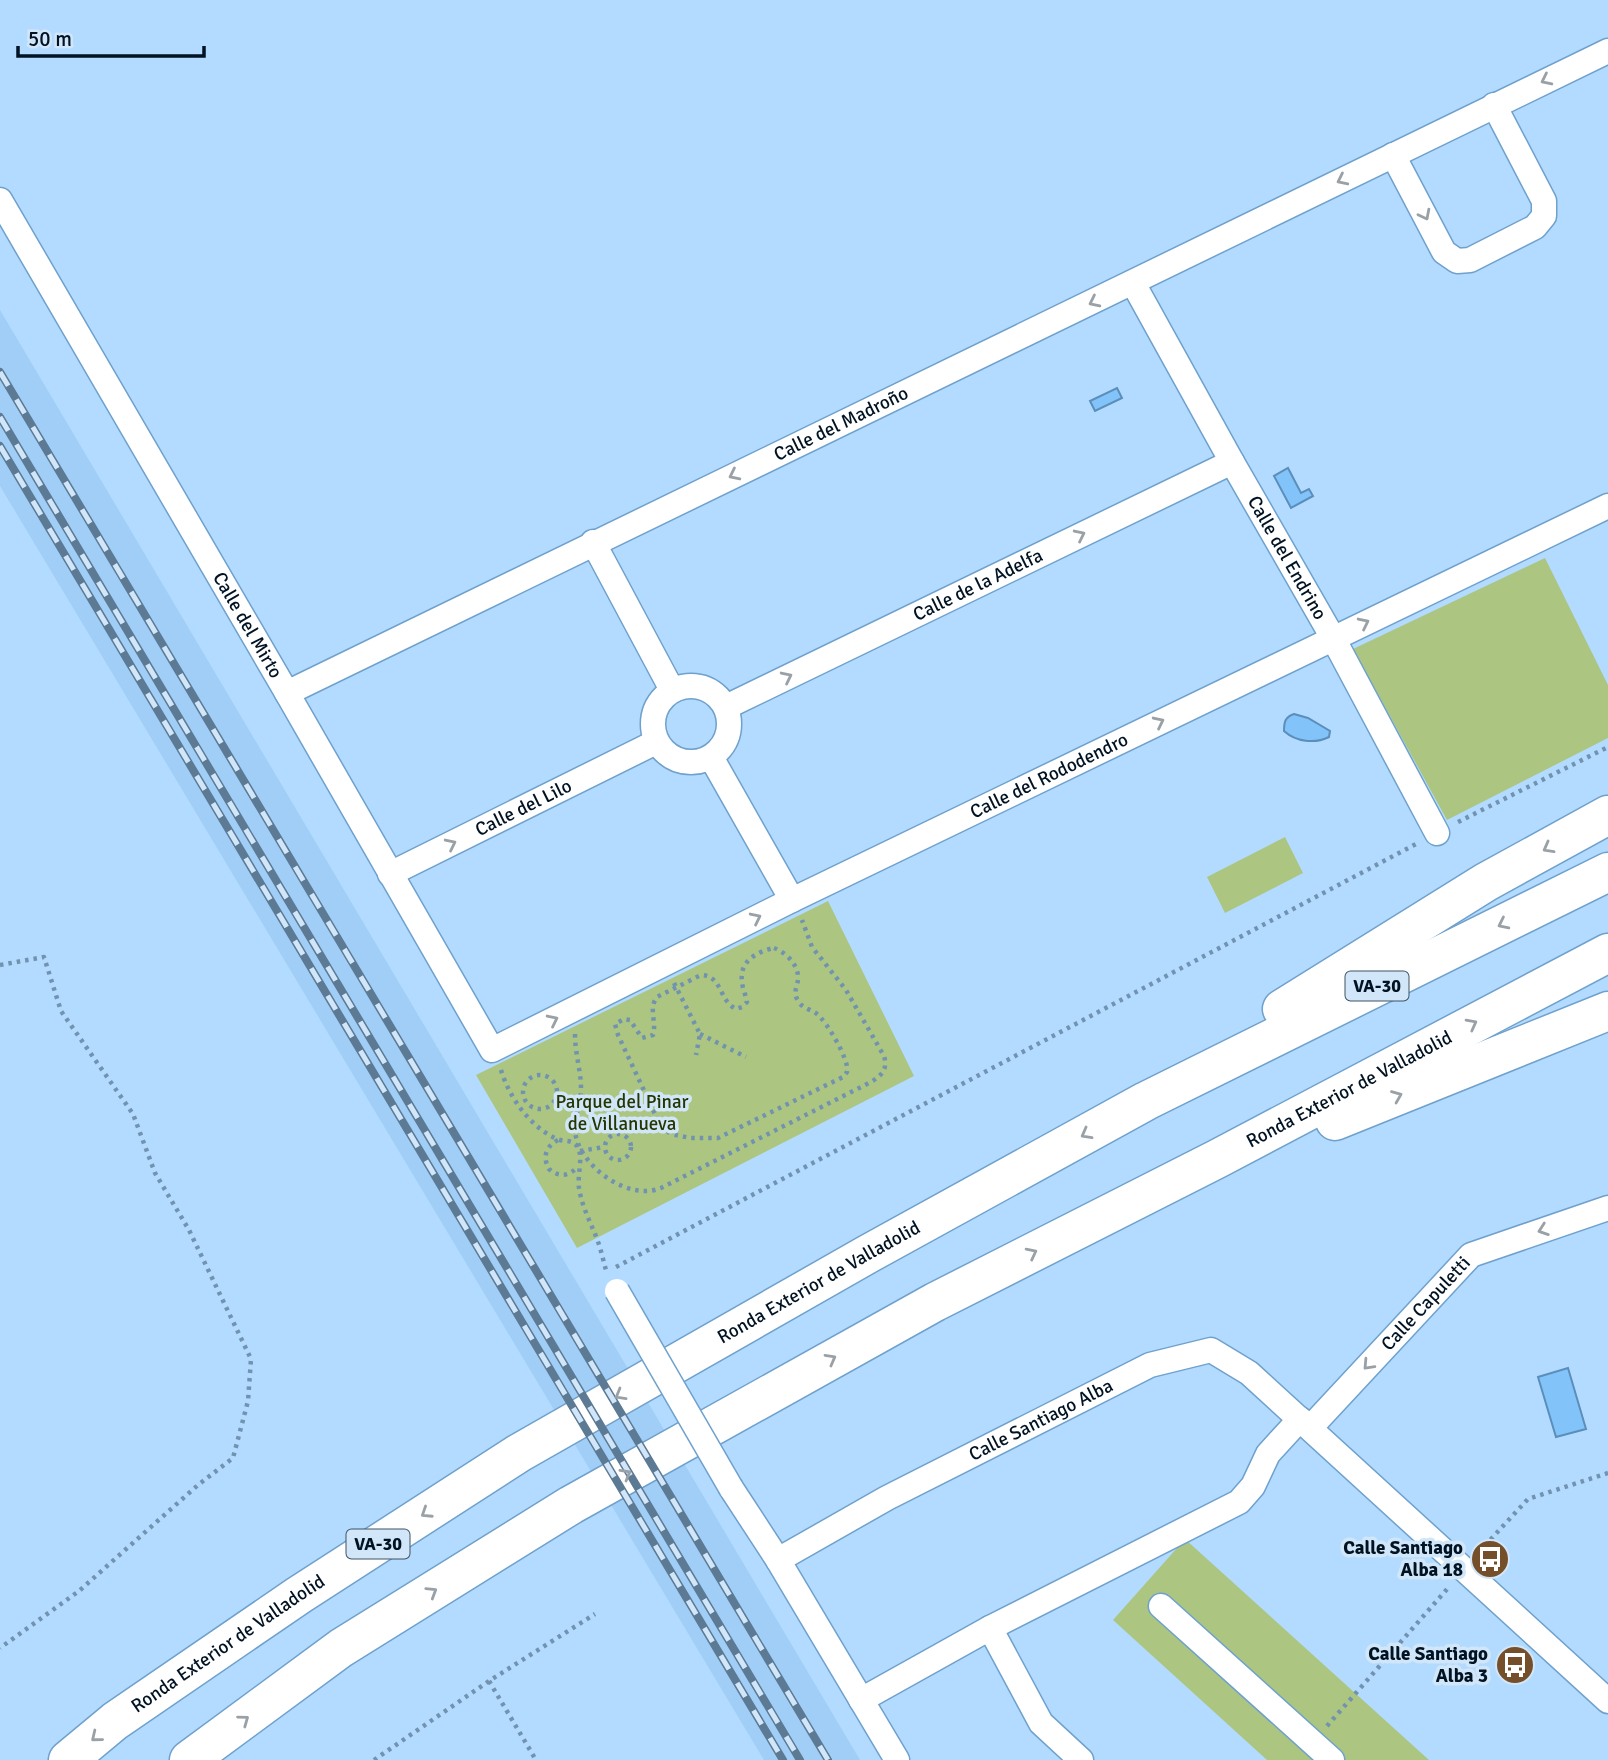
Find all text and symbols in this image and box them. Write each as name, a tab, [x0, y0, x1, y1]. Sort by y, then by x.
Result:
scale bar	[18, 14, 203, 58]
text: 50 m	[28, 26, 72, 52]
one-way arrow	[1541, 72, 1553, 86]
one-way arrow	[1337, 171, 1349, 185]
one-way arrow	[1416, 208, 1430, 220]
one-way arrow	[1089, 294, 1101, 308]
street label: Calle del Madroño	[770, 381, 912, 467]
one-way arrow	[729, 466, 741, 480]
street label: Calle del Endrino	[1242, 492, 1332, 624]
one-way arrow	[1073, 530, 1085, 544]
street label: Calle de la Adelfa	[909, 543, 1047, 627]
street label: Calle del Mirto	[207, 568, 288, 683]
one-way arrow	[1357, 618, 1369, 632]
one-way arrow	[780, 672, 792, 686]
one-way arrow	[1152, 717, 1164, 731]
street label: Calle del Rododendro	[966, 728, 1132, 824]
street label: Calle del Lilo	[471, 774, 576, 842]
one-way arrow	[444, 838, 456, 852]
one-way arrow	[1543, 840, 1555, 853]
one-way arrow	[749, 913, 761, 927]
one-way arrow	[1498, 916, 1510, 930]
road number: VA-30	[1346, 972, 1408, 1001]
one-way arrow	[546, 1014, 558, 1028]
one-way arrow	[1465, 1019, 1478, 1033]
street label: Ronda Exterior de Valladolid	[1242, 1025, 1456, 1153]
park label: Parque del Pinar de Villanueva	[555, 1090, 689, 1136]
one-way arrow	[1390, 1091, 1402, 1105]
one-way arrow	[1081, 1125, 1094, 1139]
street label: Ronda Exterior de Valladolid	[713, 1216, 925, 1349]
one-way arrow	[1538, 1222, 1550, 1236]
one-way arrow	[1025, 1248, 1037, 1262]
street label: Calle Capuletti	[1376, 1251, 1476, 1356]
one-way arrow	[823, 1354, 836, 1367]
one-way arrow	[1364, 1357, 1376, 1370]
street label: Calle Santiago Alba	[965, 1374, 1117, 1467]
one-way arrow	[615, 1387, 628, 1400]
one-way arrow	[618, 1469, 631, 1482]
one-way arrow	[421, 1505, 434, 1517]
road number: VA-30	[346, 1530, 410, 1559]
place label: Calle Santiago Alba 18	[1343, 1536, 1463, 1582]
bus stop icon: Calle Santiago Alba 18	[1469, 1538, 1511, 1580]
street label: Ronda Exterior de Valladolid	[127, 1569, 330, 1718]
one-way arrow	[424, 1587, 437, 1600]
place label: Calle Santiago Alba 3	[1368, 1642, 1488, 1688]
bus stop icon: Calle Santiago Alba 3	[1494, 1644, 1536, 1686]
one-way arrow	[236, 1715, 249, 1728]
one-way arrow	[92, 1729, 105, 1741]

